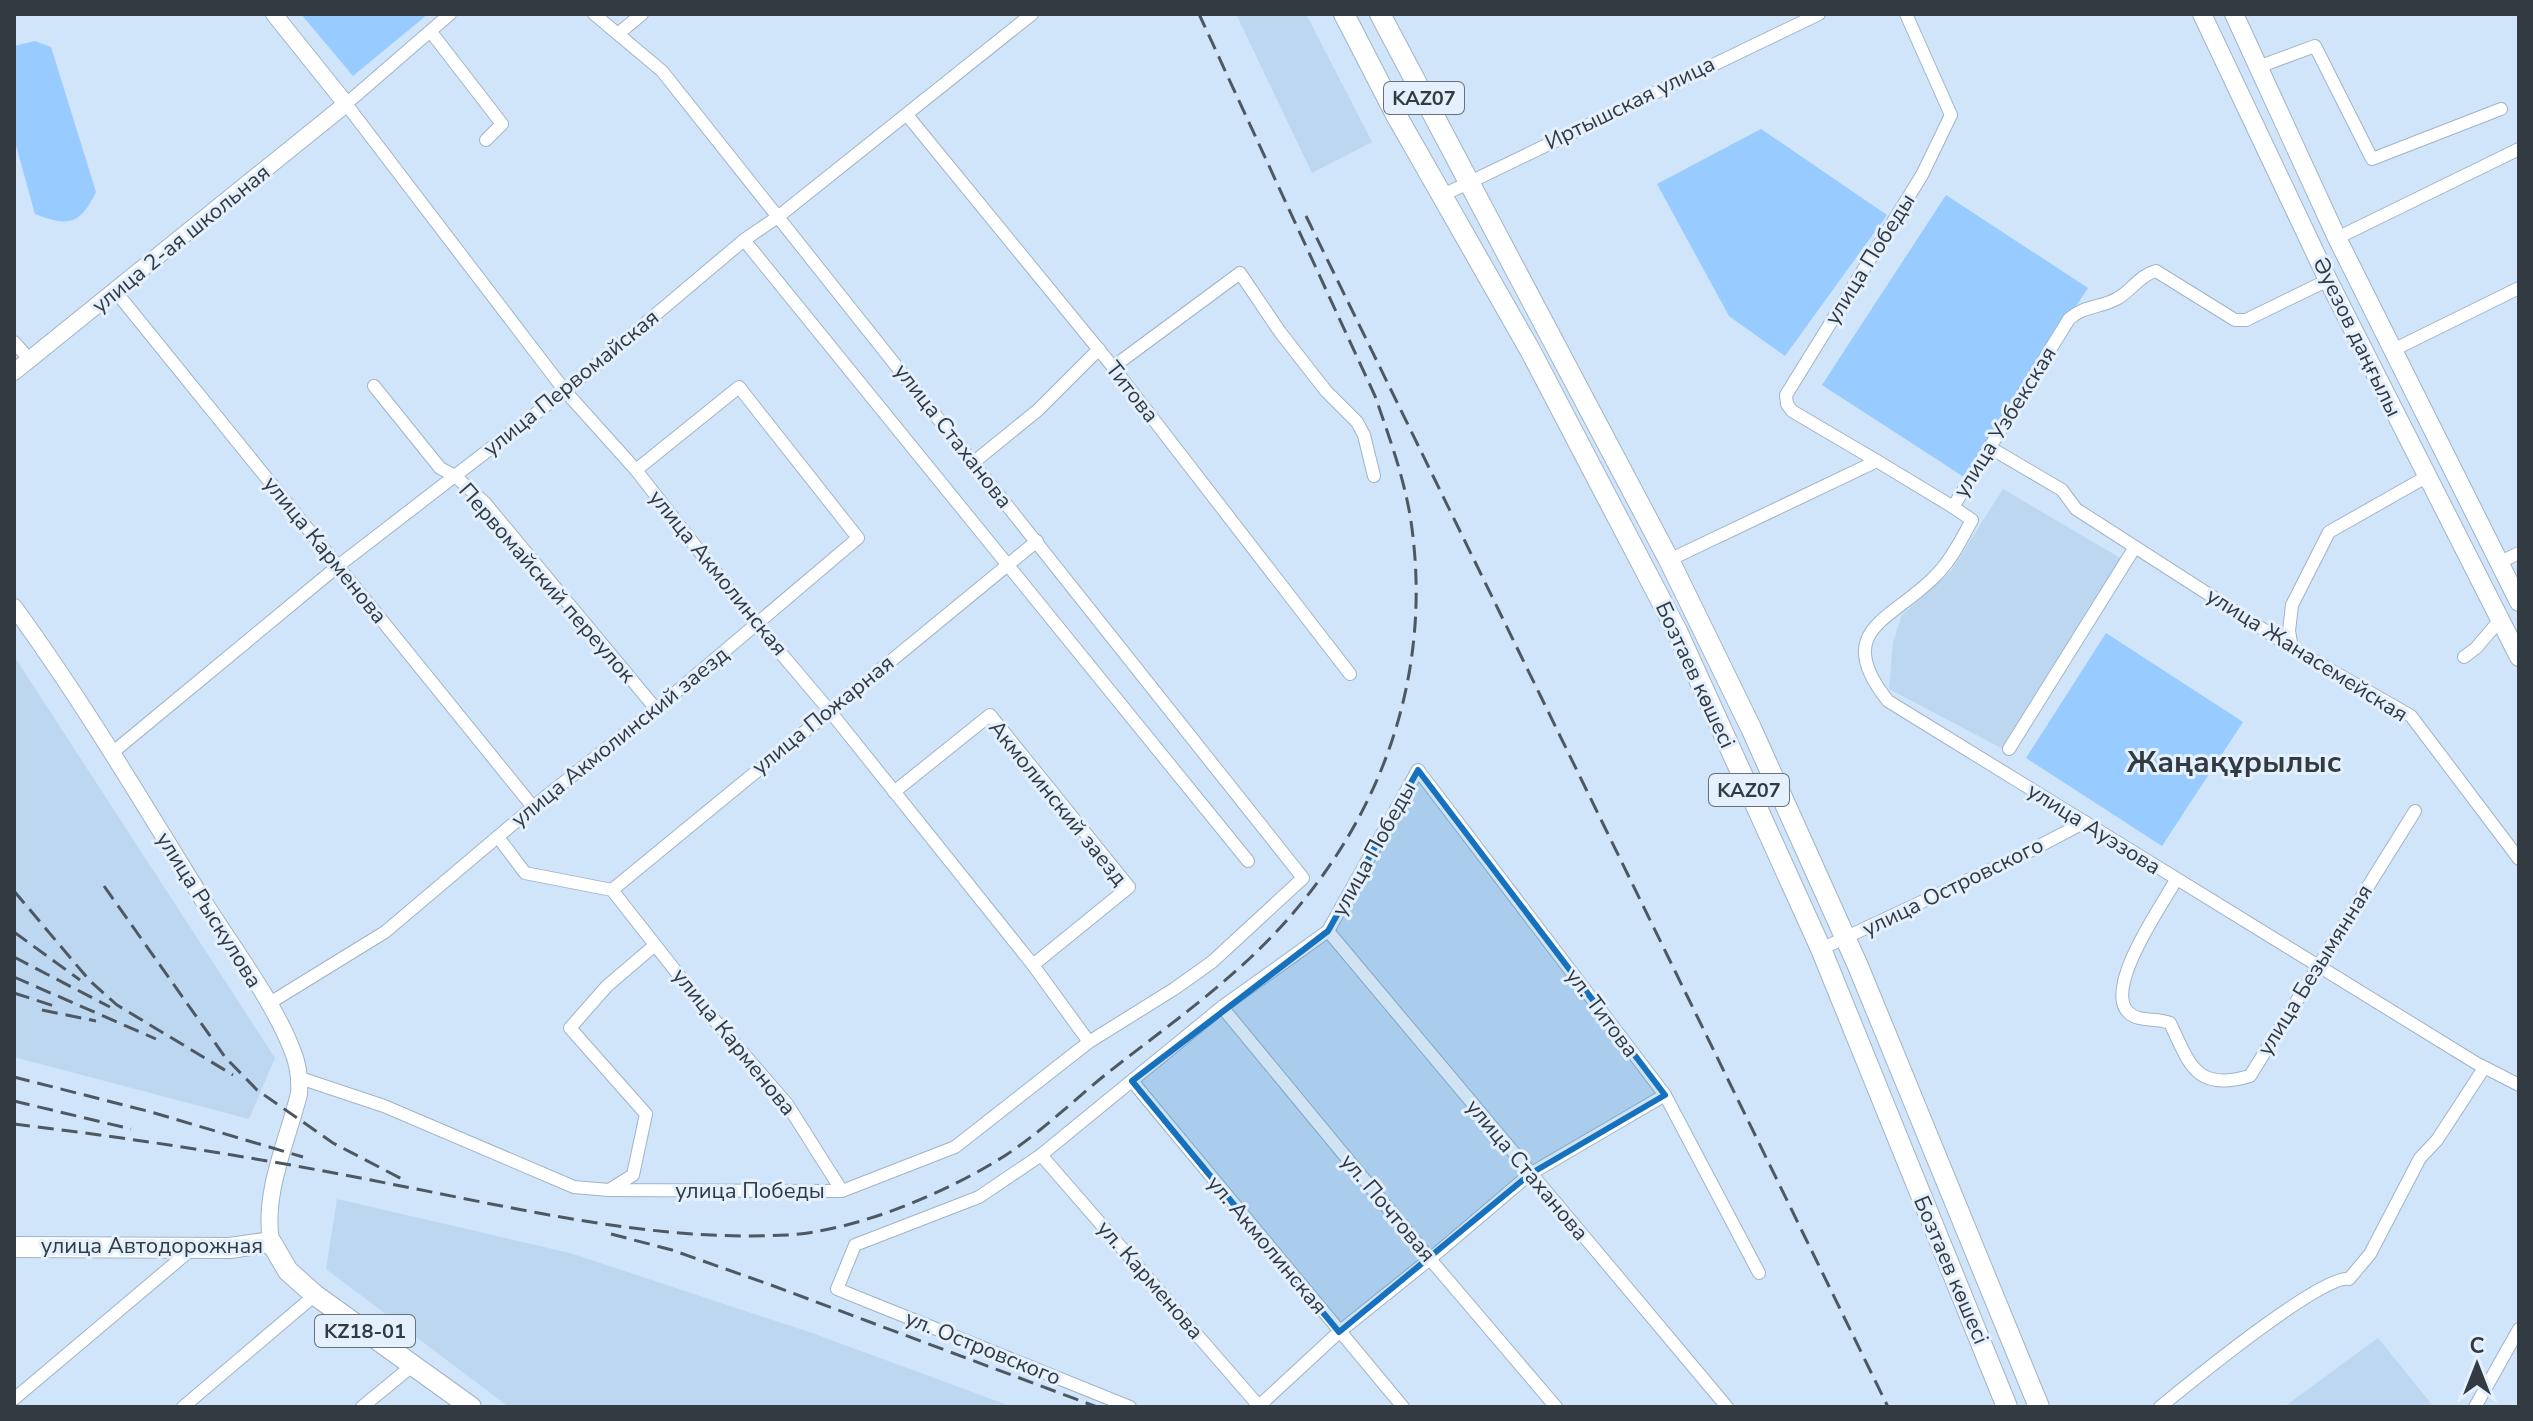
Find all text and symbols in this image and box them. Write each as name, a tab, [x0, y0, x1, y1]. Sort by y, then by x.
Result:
street label: Иртышская улица	[1540, 49, 1720, 157]
road number: KAZ07	[1384, 82, 1464, 114]
street label: улица 2-ая школьная	[86, 158, 276, 320]
street label: улица Победы	[1818, 188, 1922, 330]
street label: Әуезов даңғылы	[2305, 252, 2409, 422]
street label: улица Первомайская	[477, 303, 665, 463]
street label: улица Узбекская	[1946, 341, 2064, 503]
street label: Титова	[1098, 355, 1166, 429]
street label: улица Стаханова	[887, 357, 1019, 515]
street label: улица Карменова	[256, 470, 394, 630]
street label: Первомайский переулок	[452, 477, 642, 690]
street label: улица Акмолинская	[642, 484, 794, 662]
street label: улица Жанасемейская	[2201, 581, 2413, 729]
street label: Бозтаев көшесі	[1648, 597, 1742, 753]
street label: улица Акмолинский заезд	[505, 640, 735, 834]
street label: улица Пожарная	[746, 648, 900, 782]
street label: Акмолинский заезд	[982, 714, 1134, 892]
district label: Жаңақұрылыс	[2127, 742, 2342, 783]
road number: KAZ07	[1709, 774, 1789, 806]
street label: улица Победы	[1325, 776, 1423, 922]
street label: улица Ауэзова	[2022, 776, 2166, 882]
street label: улица Рыскулова	[149, 826, 269, 994]
street label: улица Островского	[1857, 830, 2049, 944]
street label: улица Безымянная	[2250, 879, 2380, 1061]
street label: улица Карменова	[665, 962, 803, 1122]
street label: ул. Титова	[1559, 962, 1645, 1064]
street label: улица Стаханова	[1459, 1093, 1595, 1247]
street label: ул. Почтовая	[1334, 1147, 1442, 1269]
street label: ул. Акмолинская	[1200, 1169, 1334, 1321]
street label: улица Победы	[675, 1176, 825, 1206]
street label: Бозтаев көшесі	[1906, 1191, 1996, 1349]
street label: ул. Карменова	[1090, 1214, 1210, 1346]
street label: улица Автодорожная	[41, 1231, 263, 1261]
street label: ул. Островского	[901, 1303, 1065, 1393]
road number: KZ18-01	[315, 1315, 415, 1347]
north arrow	[2437, 1325, 2517, 1405]
text: С	[2470, 1331, 2485, 1361]

